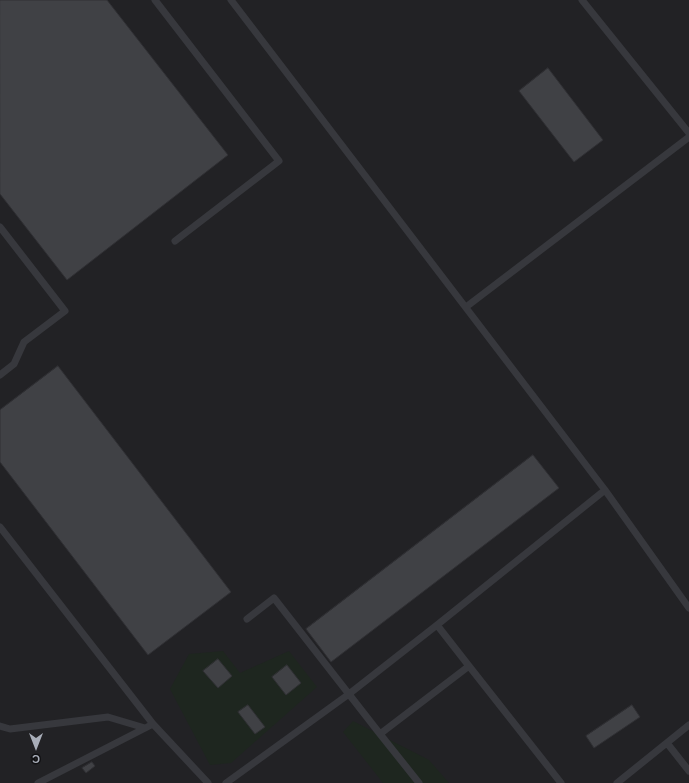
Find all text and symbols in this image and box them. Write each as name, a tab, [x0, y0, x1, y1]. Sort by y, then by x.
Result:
north arrow	[16, 727, 56, 767]
text: С	[32, 753, 40, 765]

